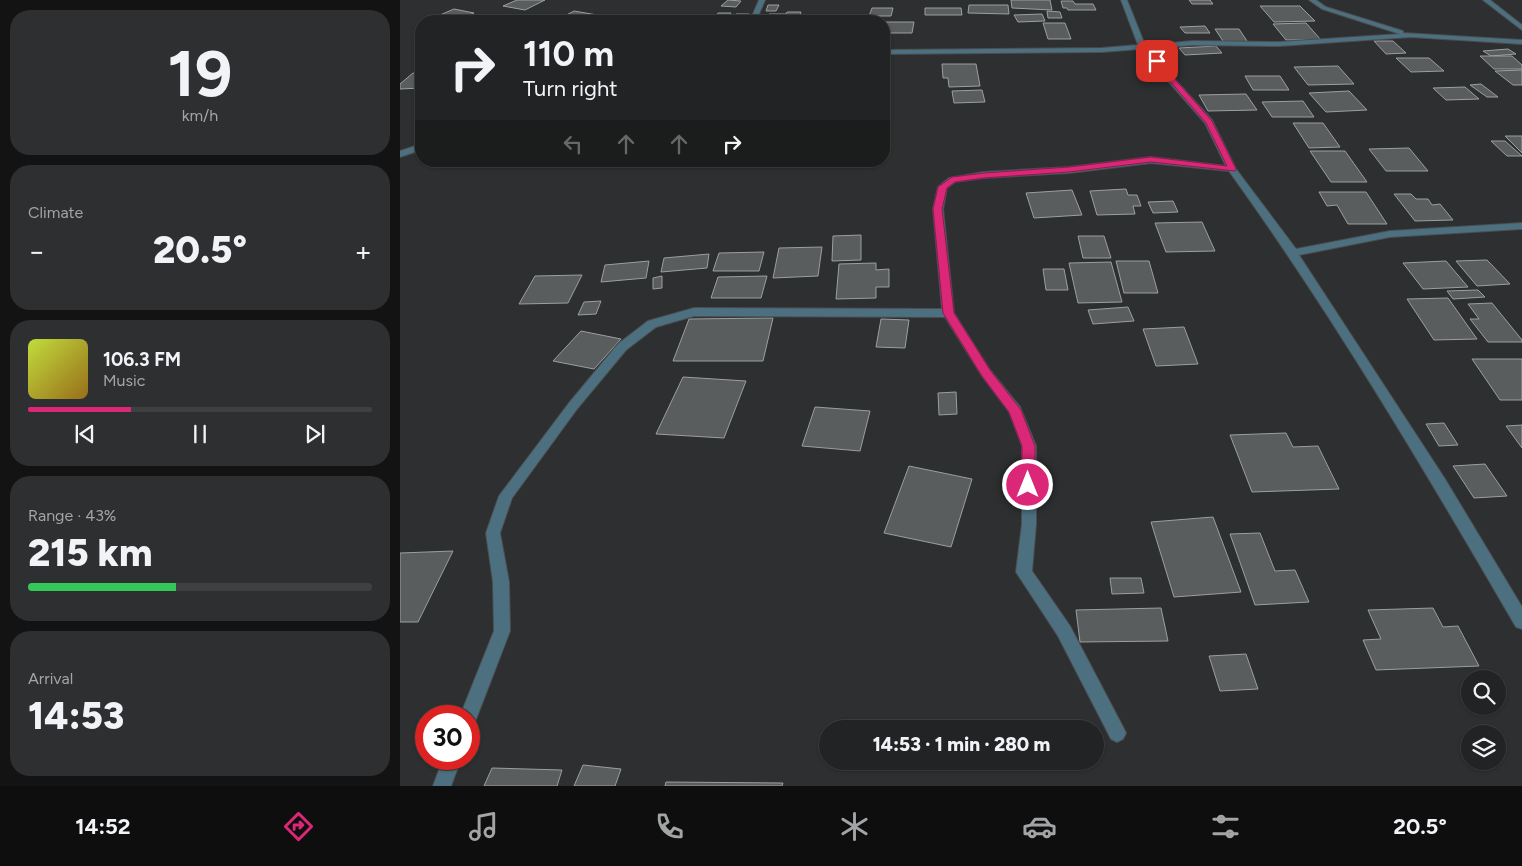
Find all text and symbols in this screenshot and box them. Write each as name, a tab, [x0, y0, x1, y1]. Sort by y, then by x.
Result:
text: 110 m	[523, 33, 614, 75]
text: 19	[167, 34, 233, 112]
icon: right	[440, 35, 505, 100]
pin	[1136, 40, 1178, 82]
icon: arrive	[1143, 47, 1171, 75]
text: Turn right	[523, 75, 618, 102]
text: km/h	[182, 106, 218, 125]
icon: left	[559, 130, 587, 158]
icon: ahead	[612, 130, 640, 158]
icon: ahead	[665, 130, 693, 158]
icon: right	[718, 130, 746, 158]
text: Climate	[28, 203, 83, 222]
text: 20.5°	[153, 227, 247, 273]
text: −	[28, 234, 45, 268]
text: +	[355, 234, 372, 268]
text: 106.3 FM	[103, 348, 181, 371]
text: Music	[103, 371, 145, 390]
icon: previous	[71, 420, 99, 448]
icon: pause	[186, 420, 214, 448]
icon: next	[301, 420, 329, 448]
position arrow	[1001, 458, 1053, 510]
text: Range · 43%	[28, 506, 116, 525]
text: 215 km	[28, 530, 152, 576]
text: Arrival	[28, 669, 73, 688]
map controls	[1461, 670, 1506, 770]
button: search	[1461, 670, 1506, 715]
text: 14:53	[28, 693, 124, 739]
speed limit sign: 30	[415, 705, 480, 770]
button: layers	[1461, 725, 1506, 770]
text: 14:53 · 1 min · 280 m	[873, 733, 1050, 756]
icon: directions	[281, 809, 316, 844]
icon: music	[466, 809, 501, 844]
icon: phone	[652, 809, 687, 844]
icon: climate	[837, 809, 872, 844]
icon: car	[1022, 809, 1057, 844]
icon: filters	[1208, 809, 1243, 844]
text: 14:52	[75, 813, 131, 840]
text: 20.5°	[1393, 813, 1447, 840]

